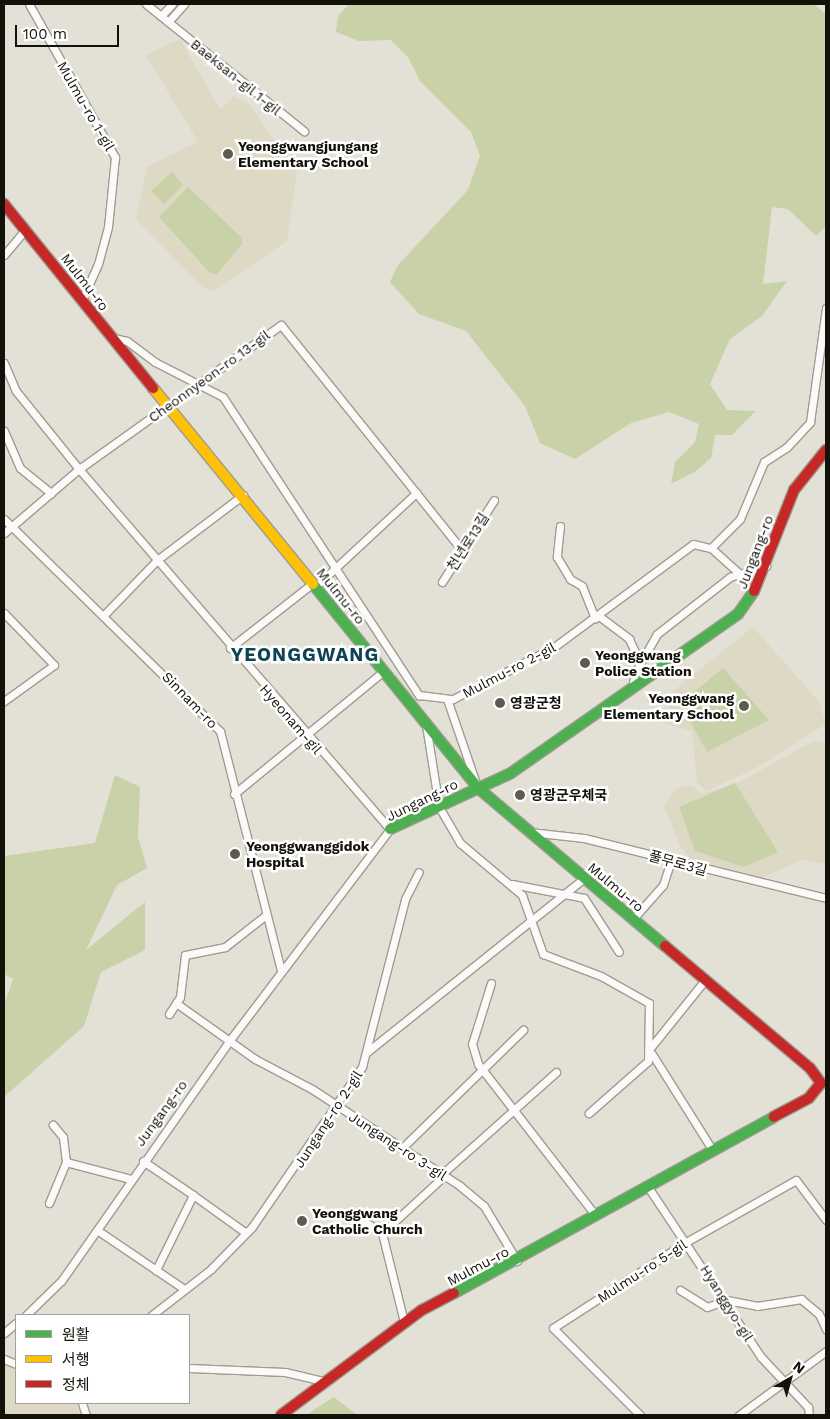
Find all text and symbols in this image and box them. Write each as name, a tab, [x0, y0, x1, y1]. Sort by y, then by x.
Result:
scale bar	[18, 15, 121, 47]
text: 100 m	[23, 25, 67, 43]
street label: Baeksan-gil 1-gil	[187, 35, 285, 119]
street label: Mulmu-ro 1-gil	[54, 58, 118, 154]
place label: Yeonggwangjungang Elementary School	[238, 138, 378, 170]
marker: Yeonggwangjungang Elementary School	[222, 148, 234, 160]
street label: Mulmu-ro	[58, 250, 112, 314]
street label: Cheonnyeon-ro 13-gil	[145, 326, 273, 426]
street label: 천년로13길	[444, 510, 492, 574]
street label: Jungang-ro	[733, 513, 777, 591]
street label: Mulmu-ro	[313, 564, 369, 628]
street label: Mulmu-ro 2-gil	[460, 638, 558, 702]
district label: YEONGGWANG	[230, 644, 380, 666]
place label: Yeonggwang Police Station	[595, 647, 692, 680]
marker: Yeonggwang Police Station	[579, 657, 591, 669]
street label: Sinnam-ro	[159, 668, 221, 732]
street label: Hyeonam-gil	[256, 681, 326, 757]
place label: Yeonggwang Elementary School	[603, 690, 734, 722]
place label: 영광군청	[510, 695, 562, 711]
marker: 영광군청	[494, 697, 506, 709]
marker: Yeonggwang Elementary School	[738, 700, 750, 712]
street label: Jungang-ro	[383, 775, 461, 825]
place label: 영광군우체국	[530, 787, 607, 803]
marker: 영광군우체국	[514, 789, 526, 801]
place label: Yeonggwanggidok Hospital	[246, 838, 370, 870]
marker: Yeonggwanggidok Hospital	[228, 847, 242, 861]
street label: 풀무로3길	[647, 847, 709, 879]
street label: Mulmu-ro	[585, 859, 647, 915]
street label: Jungang-ro 2-gil	[290, 1067, 366, 1171]
street label: Jungang-ro	[131, 1077, 191, 1149]
street label: Jungang-ro 3-gil	[346, 1108, 450, 1184]
place label: Yeonggwang Catholic Church	[312, 1205, 423, 1238]
marker: Yeonggwang Catholic Church	[296, 1215, 308, 1227]
street label: Mulmu-ro 5-gil	[594, 1236, 690, 1306]
street label: Mulmu-ro	[444, 1243, 512, 1289]
street label: Hyanggyo-gil	[697, 1262, 757, 1344]
legend	[15, 1314, 190, 1404]
text: 원활	[62, 1326, 90, 1344]
text: 서행	[62, 1351, 90, 1369]
north arrow	[765, 1354, 815, 1404]
text: N	[790, 1358, 808, 1377]
text: 정체	[62, 1376, 90, 1394]

